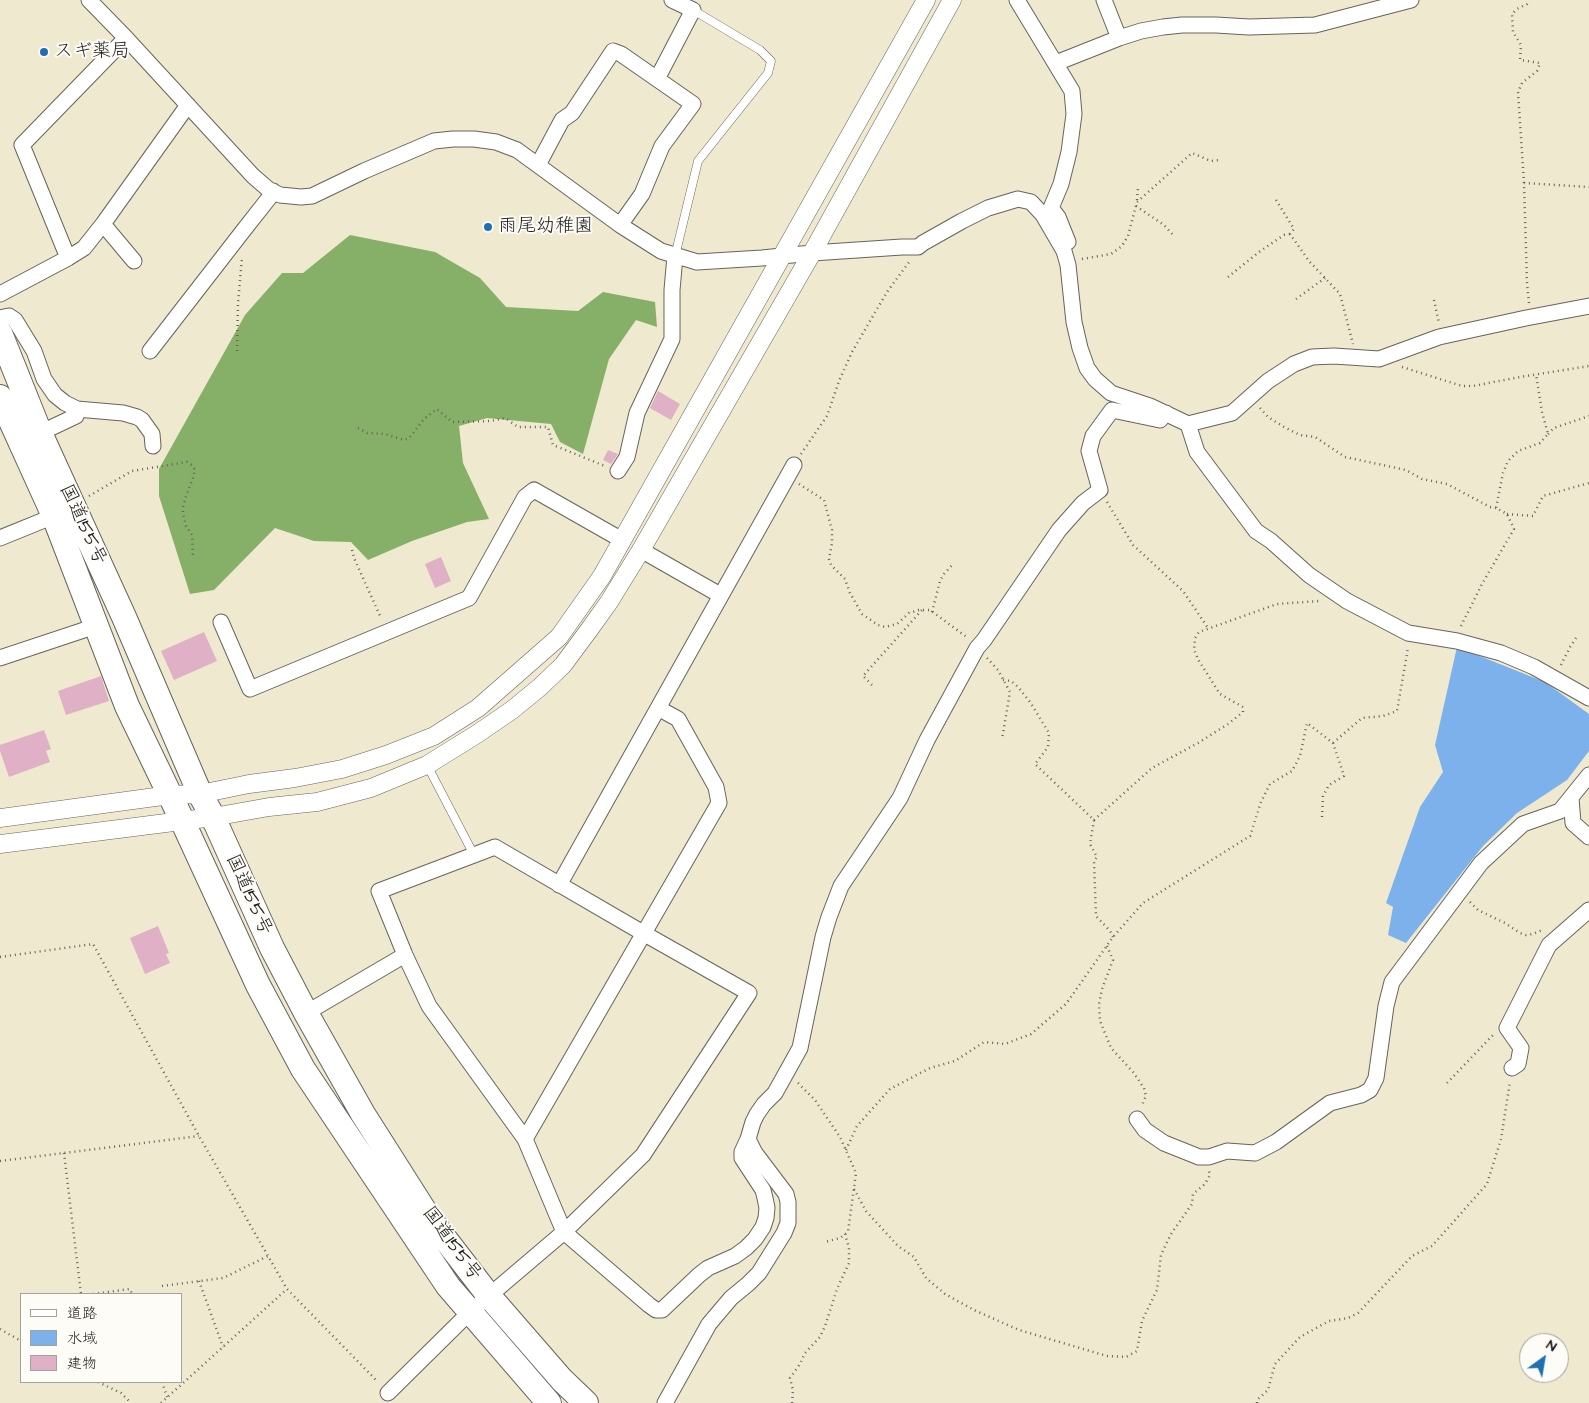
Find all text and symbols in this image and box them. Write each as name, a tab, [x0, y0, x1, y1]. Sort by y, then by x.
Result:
place label: スギ薬局	[54, 41, 130, 63]
marker: スギ薬局	[38, 46, 50, 58]
place label: 雨尾幼稚園	[498, 216, 593, 238]
marker: 雨尾幼稚園	[482, 221, 494, 233]
street label: 国道155号	[53, 481, 111, 569]
street label: 国道155号	[220, 851, 276, 939]
street label: 国道155号	[416, 1202, 486, 1286]
legend	[20, 1293, 182, 1383]
text: 道路	[67, 1303, 97, 1324]
text: 水域	[67, 1328, 97, 1349]
north arrow	[1519, 1333, 1569, 1383]
text: N	[1542, 1335, 1560, 1357]
text: 建物	[67, 1353, 97, 1374]

